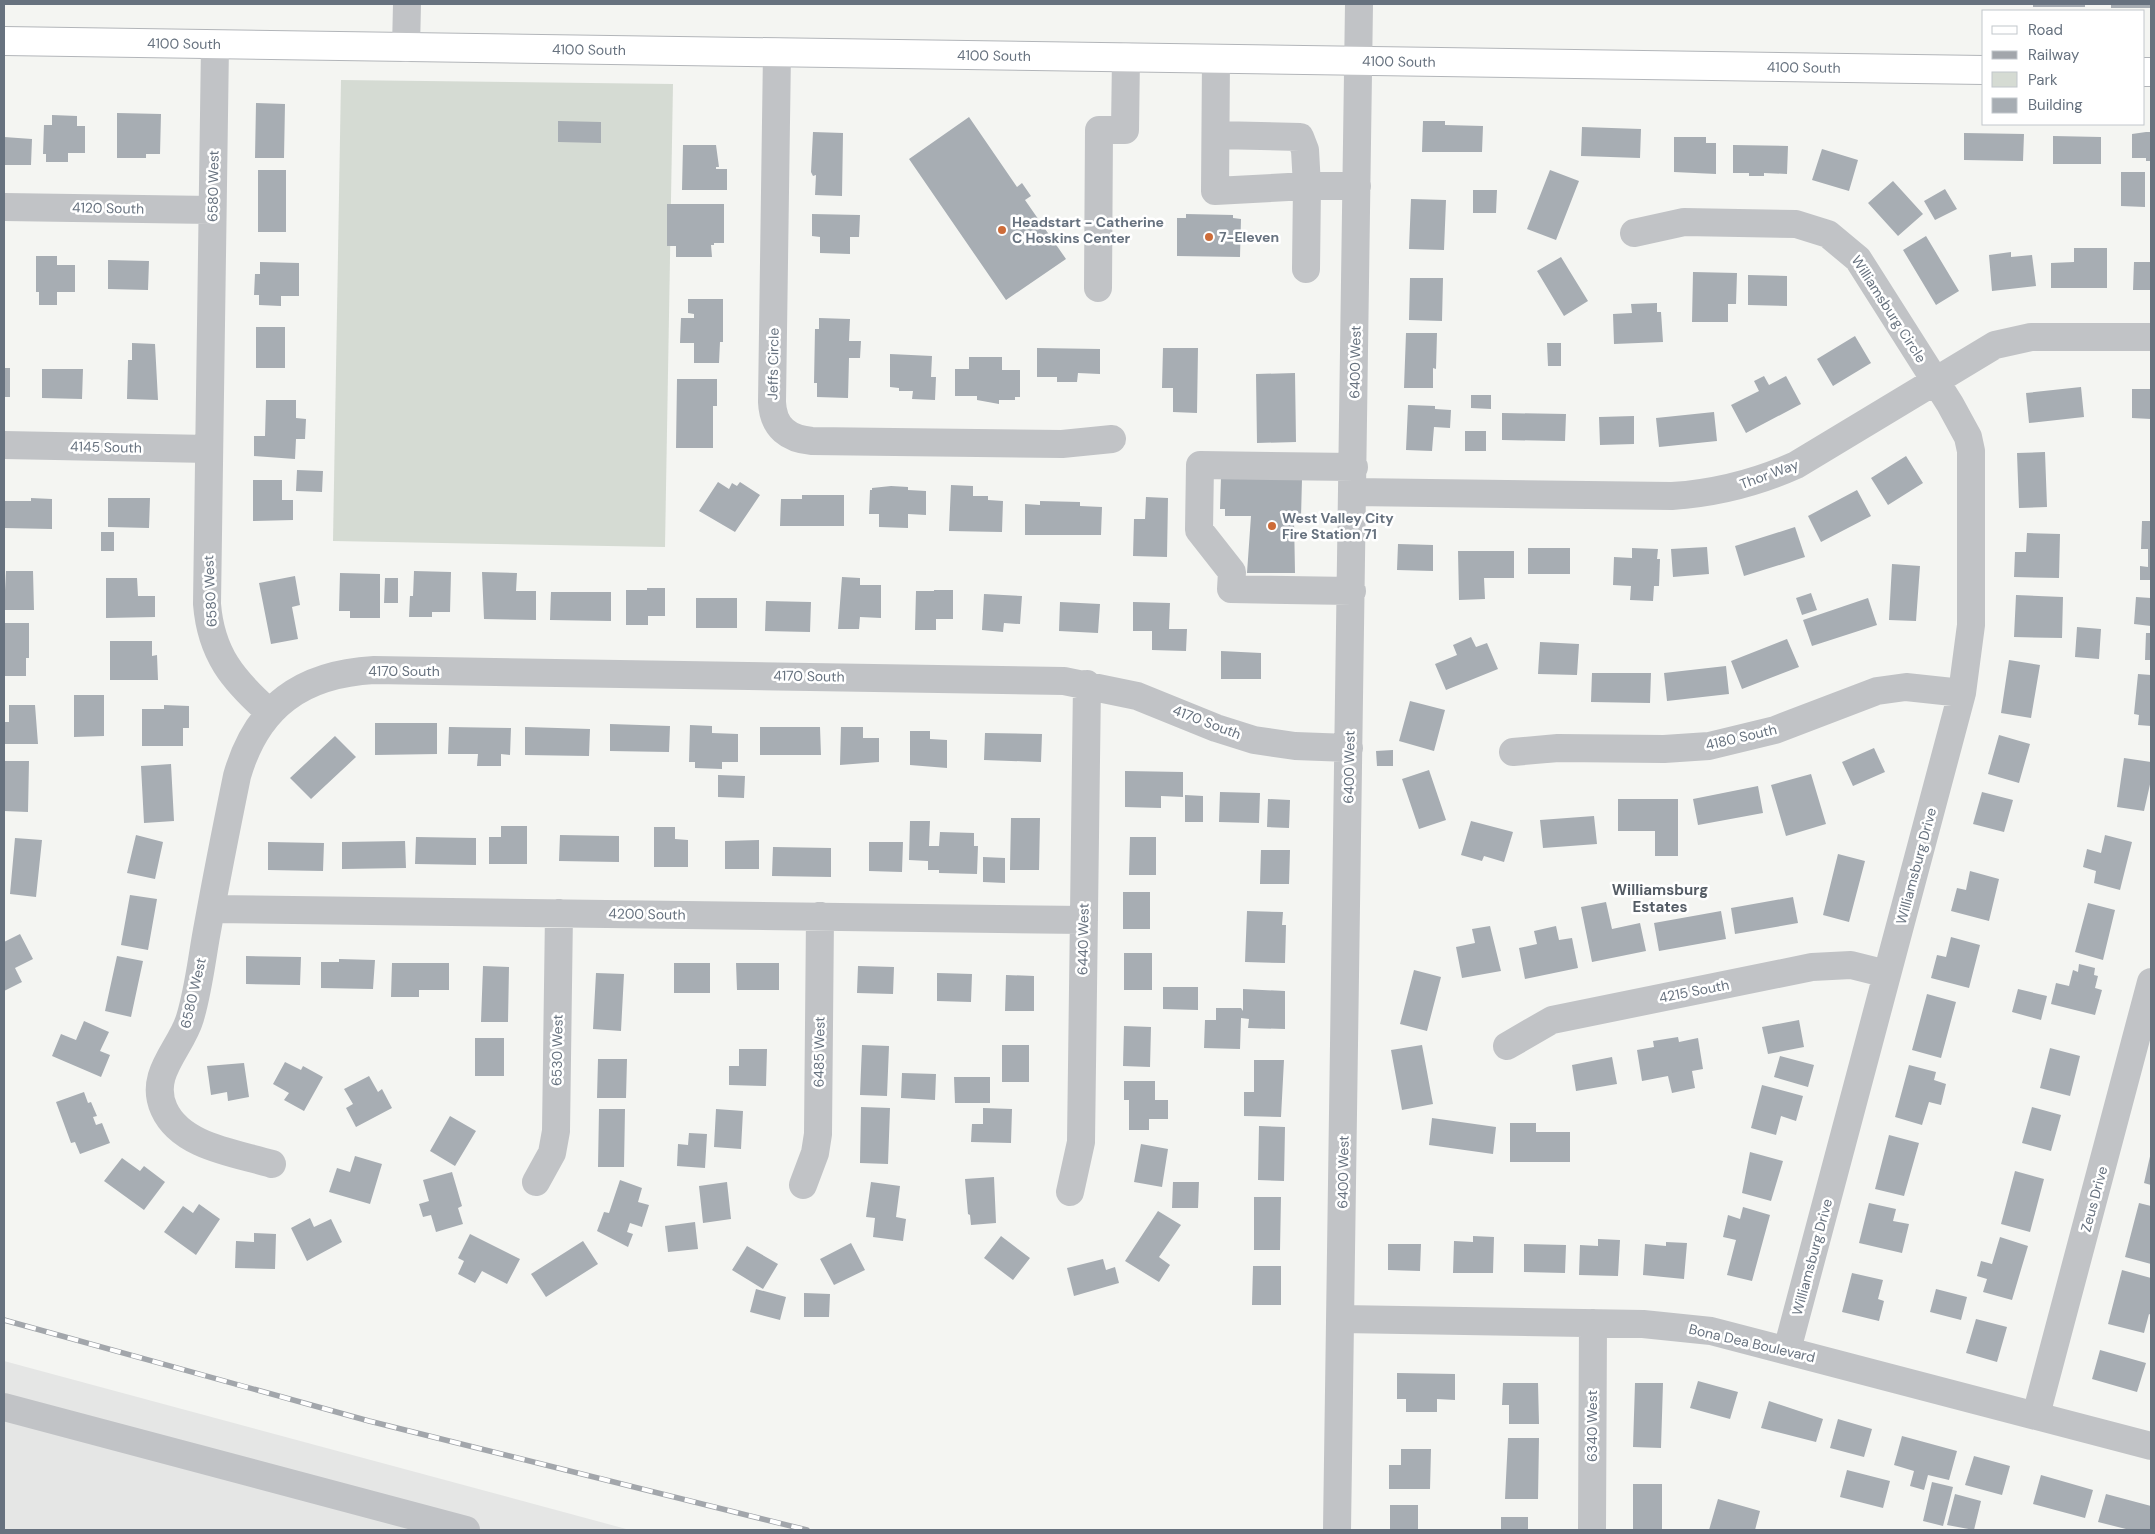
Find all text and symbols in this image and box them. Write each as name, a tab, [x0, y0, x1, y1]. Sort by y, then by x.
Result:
legend	[1982, 10, 2145, 125]
text: Road	[2028, 20, 2063, 40]
street label: 4100 South	[147, 34, 221, 53]
street label: 4100 South	[552, 40, 626, 59]
text: Railway	[2028, 45, 2080, 65]
street label: 4100 South	[957, 46, 1031, 65]
street label: 4100 South	[1362, 52, 1436, 71]
street label: 4100 South	[1767, 58, 1841, 77]
text: Park	[2028, 70, 2058, 90]
text: Building	[2028, 95, 2083, 115]
street label: 6580 West	[203, 150, 223, 222]
street label: 4120 South	[72, 198, 144, 218]
place label: Headstart - Catherine C Hoskins Center	[1012, 213, 1164, 247]
marker: Headstart - Catherine C Hoskins Center	[996, 224, 1008, 236]
place label: 7-Eleven	[1219, 228, 1279, 246]
marker: 7-Eleven	[1203, 231, 1215, 243]
street label: Williamsburg Circle	[1848, 252, 1930, 366]
street label: 6400 West	[1345, 325, 1365, 399]
street label: Jeffs Circle	[763, 328, 783, 400]
street label: 4145 South	[70, 437, 142, 457]
street label: Thor Way	[1737, 455, 1801, 493]
place label: West Valley City Fire Station 71	[1282, 509, 1394, 543]
marker: West Valley City Fire Station 71	[1266, 520, 1278, 532]
street label: 6580 West	[199, 555, 221, 627]
street label: 4170 South	[368, 662, 440, 680]
street label: 4170 South	[773, 666, 845, 686]
street label: 4170 South	[1170, 701, 1244, 743]
street label: 4180 South	[1704, 720, 1778, 754]
street label: 6400 West	[1339, 730, 1359, 804]
street label: Williamsburg Drive	[1892, 806, 1940, 926]
district label: Williamsburg Estates	[1612, 880, 1708, 917]
street label: 6440 West	[1073, 903, 1093, 975]
street label: 4200 South	[608, 904, 686, 924]
street label: 6580 West	[176, 956, 210, 1030]
street label: 4215 South	[1657, 975, 1731, 1007]
street label: 6530 West	[547, 1014, 567, 1086]
street label: 6485 West	[809, 1016, 829, 1088]
street label: 6400 West	[1333, 1135, 1353, 1209]
street label: Zeus Drive	[2077, 1164, 2111, 1234]
street label: Williamsburg Drive	[1788, 1197, 1836, 1317]
street label: Bona Dea Boulevard	[1687, 1320, 1817, 1366]
street label: 6340 West	[1583, 1390, 1601, 1462]

